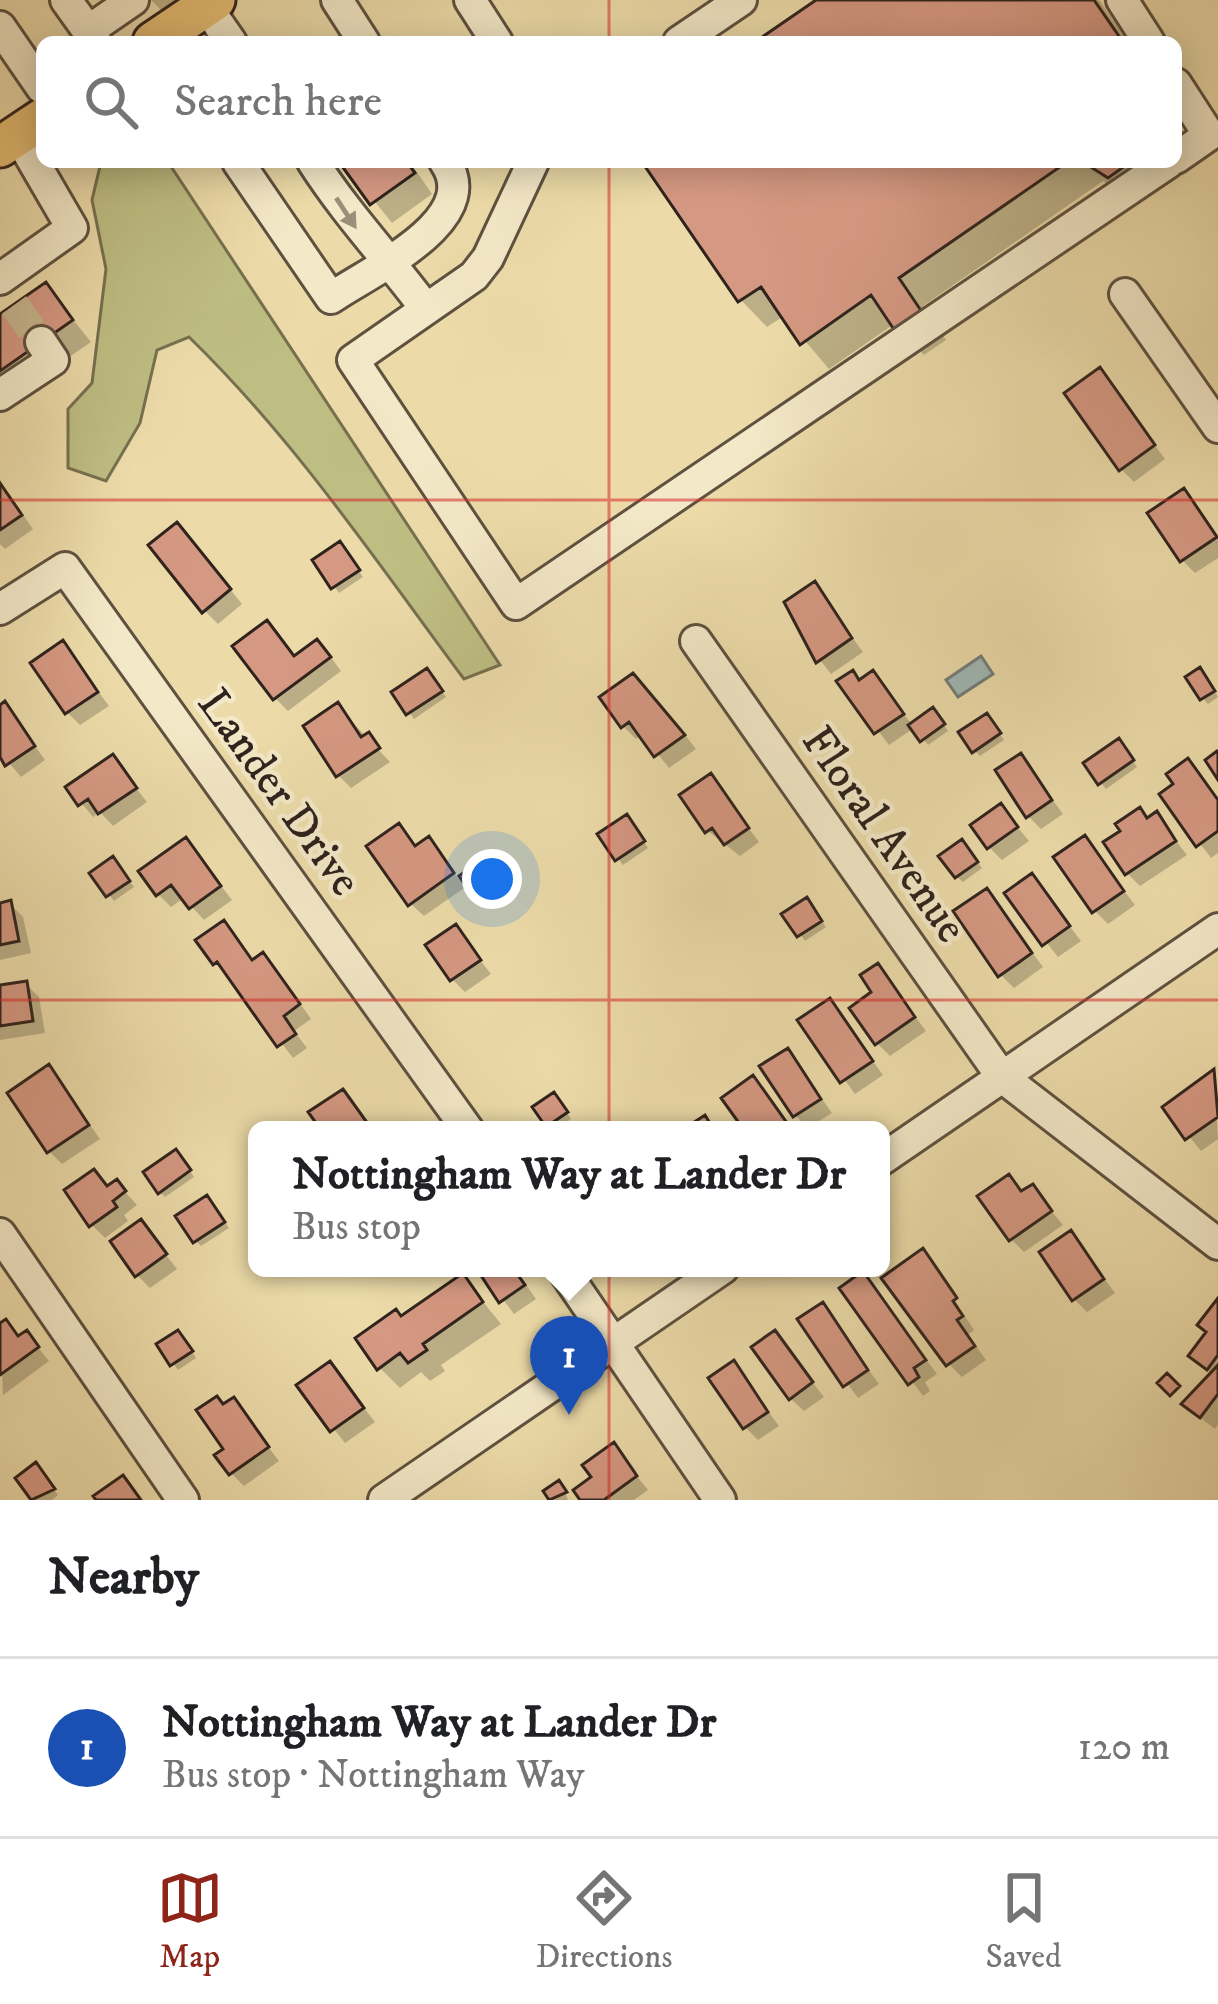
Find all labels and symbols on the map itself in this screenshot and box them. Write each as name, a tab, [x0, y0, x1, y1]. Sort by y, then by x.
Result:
one-way arrow	[335, 197, 357, 230]
street label: Lander Drive	[185, 678, 373, 907]
street label: Floral Avenue	[788, 716, 979, 954]
your location	[462, 849, 522, 909]
pin: 1	[530, 1316, 608, 1415]

